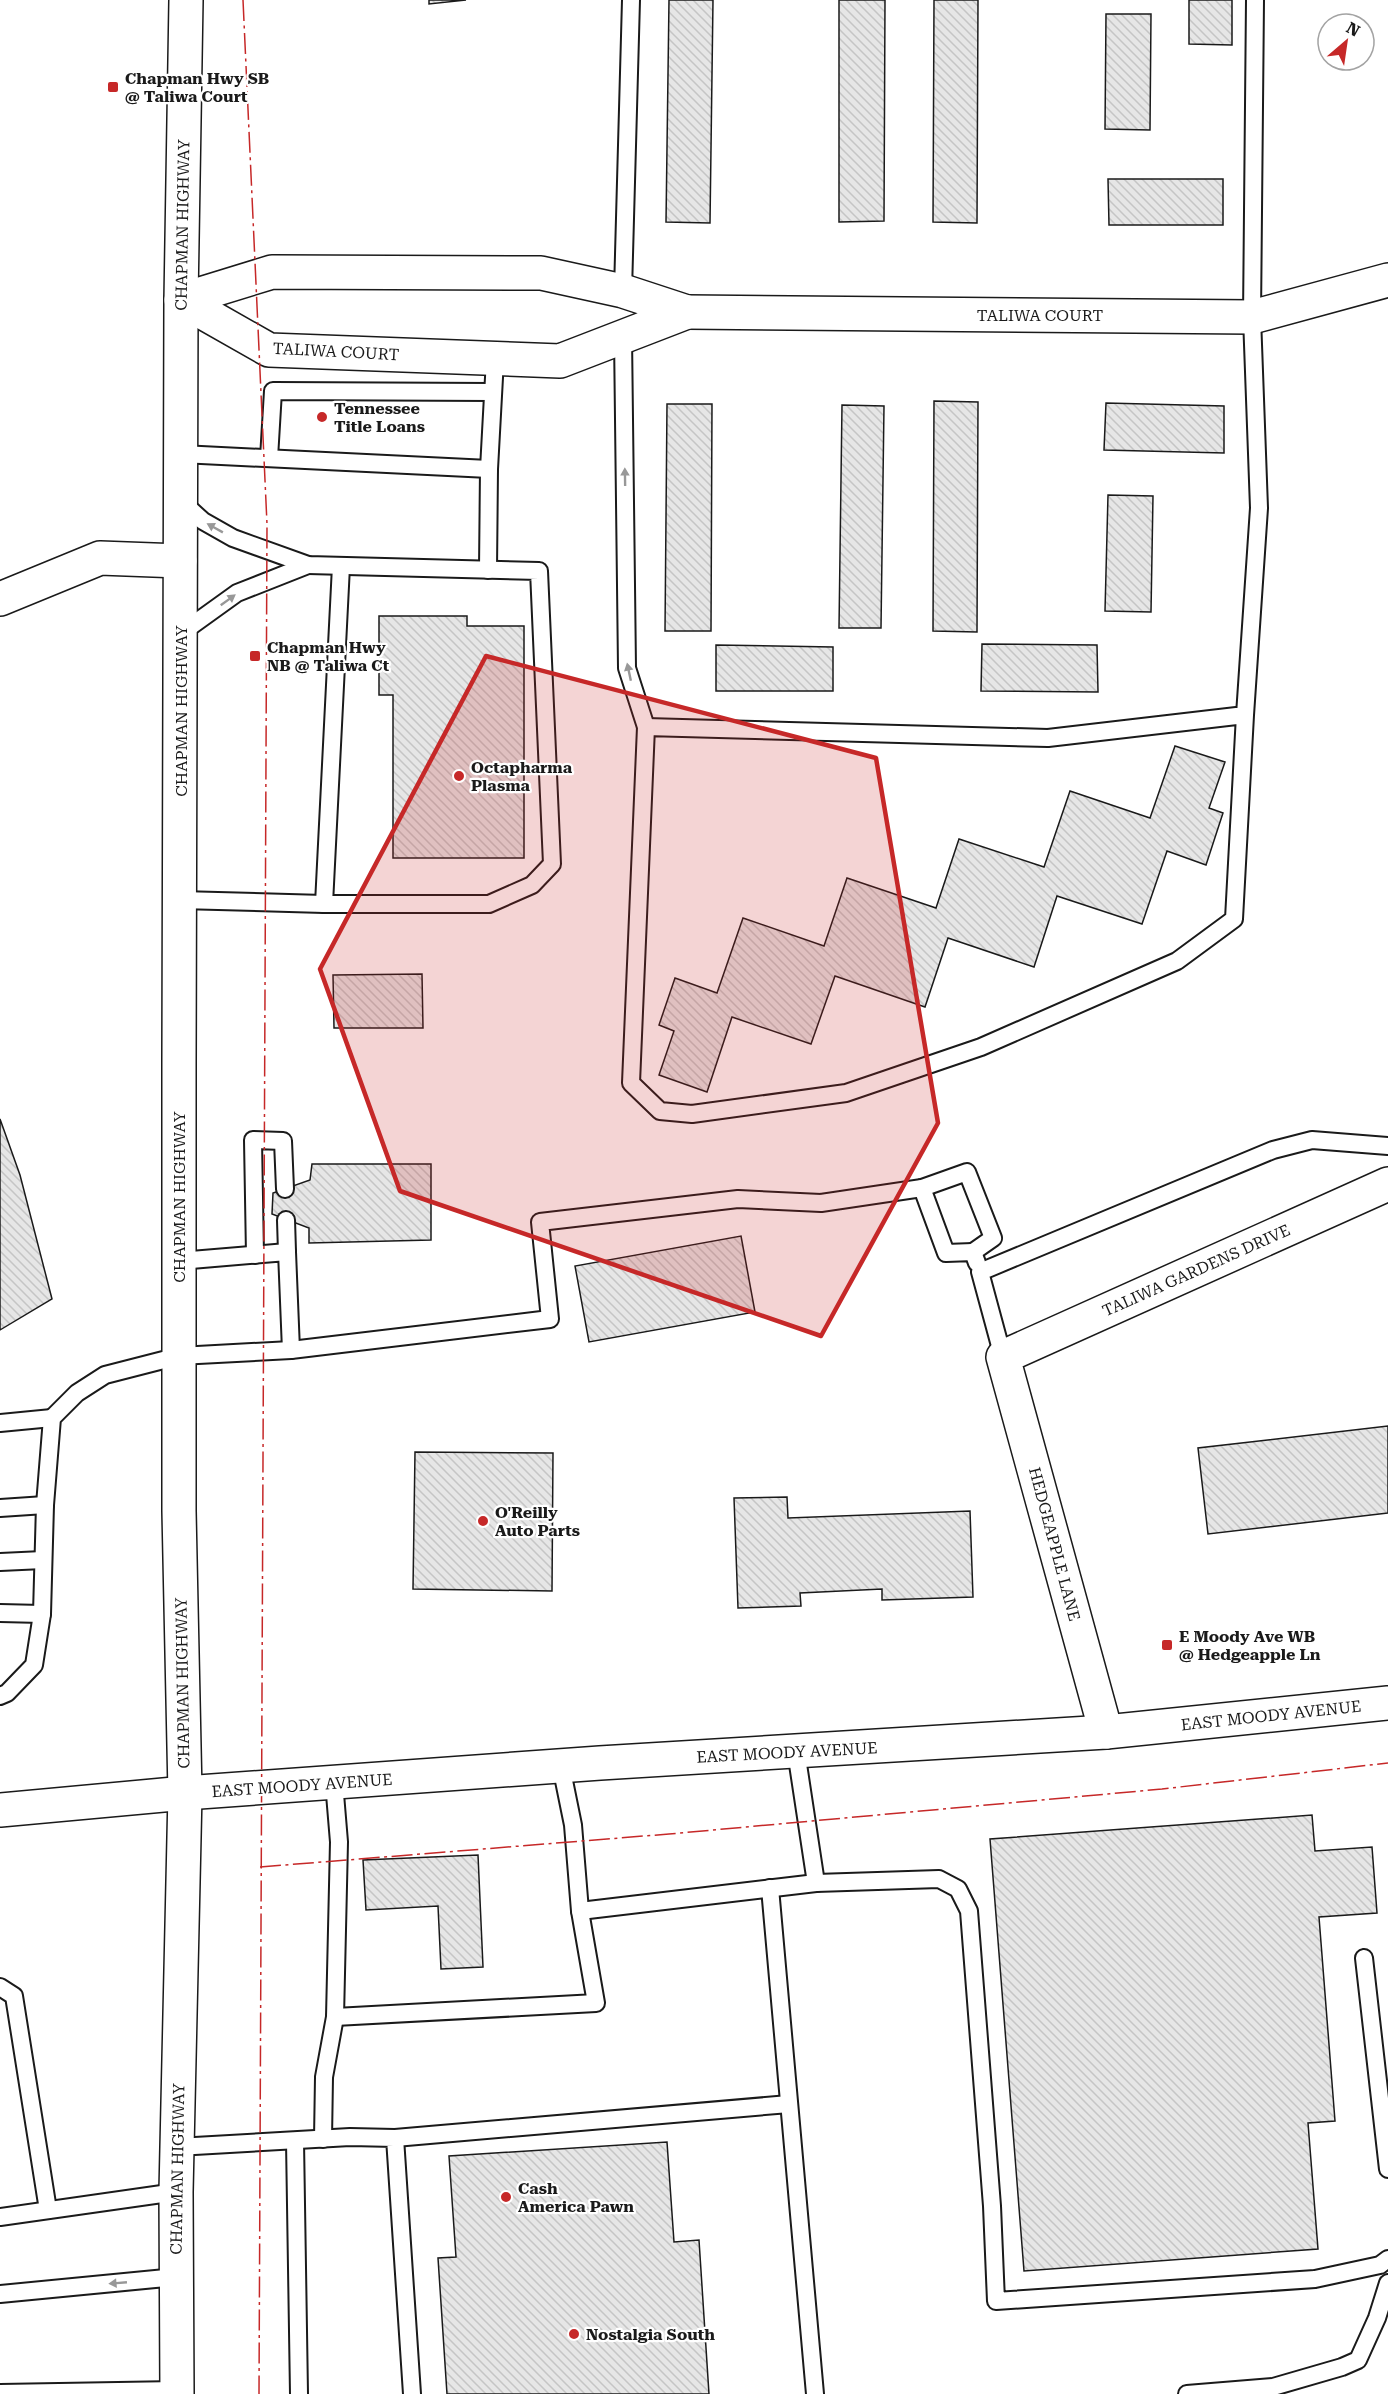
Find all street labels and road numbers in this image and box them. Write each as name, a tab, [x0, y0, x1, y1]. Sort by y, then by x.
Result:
street label: CHAPMAN HIGHWAY	[172, 139, 193, 311]
street label: TALIWA COURT	[977, 306, 1104, 325]
street label: TALIWA COURT	[272, 339, 400, 364]
street label: CHAPMAN HIGHWAY	[172, 625, 191, 797]
street label: CHAPMAN HIGHWAY	[170, 1111, 189, 1283]
street label: TALIWA GARDENS DRIVE	[1099, 1220, 1293, 1320]
street label: HEDGEAPPLE LANE	[1025, 1465, 1084, 1623]
street label: CHAPMAN HIGHWAY	[172, 1597, 193, 1769]
street label: EAST MOODY AVENUE	[1180, 1697, 1362, 1734]
street label: EAST MOODY AVENUE	[696, 1738, 878, 1767]
street label: EAST MOODY AVENUE	[211, 1770, 393, 1801]
street label: CHAPMAN HIGHWAY	[167, 2083, 188, 2255]

